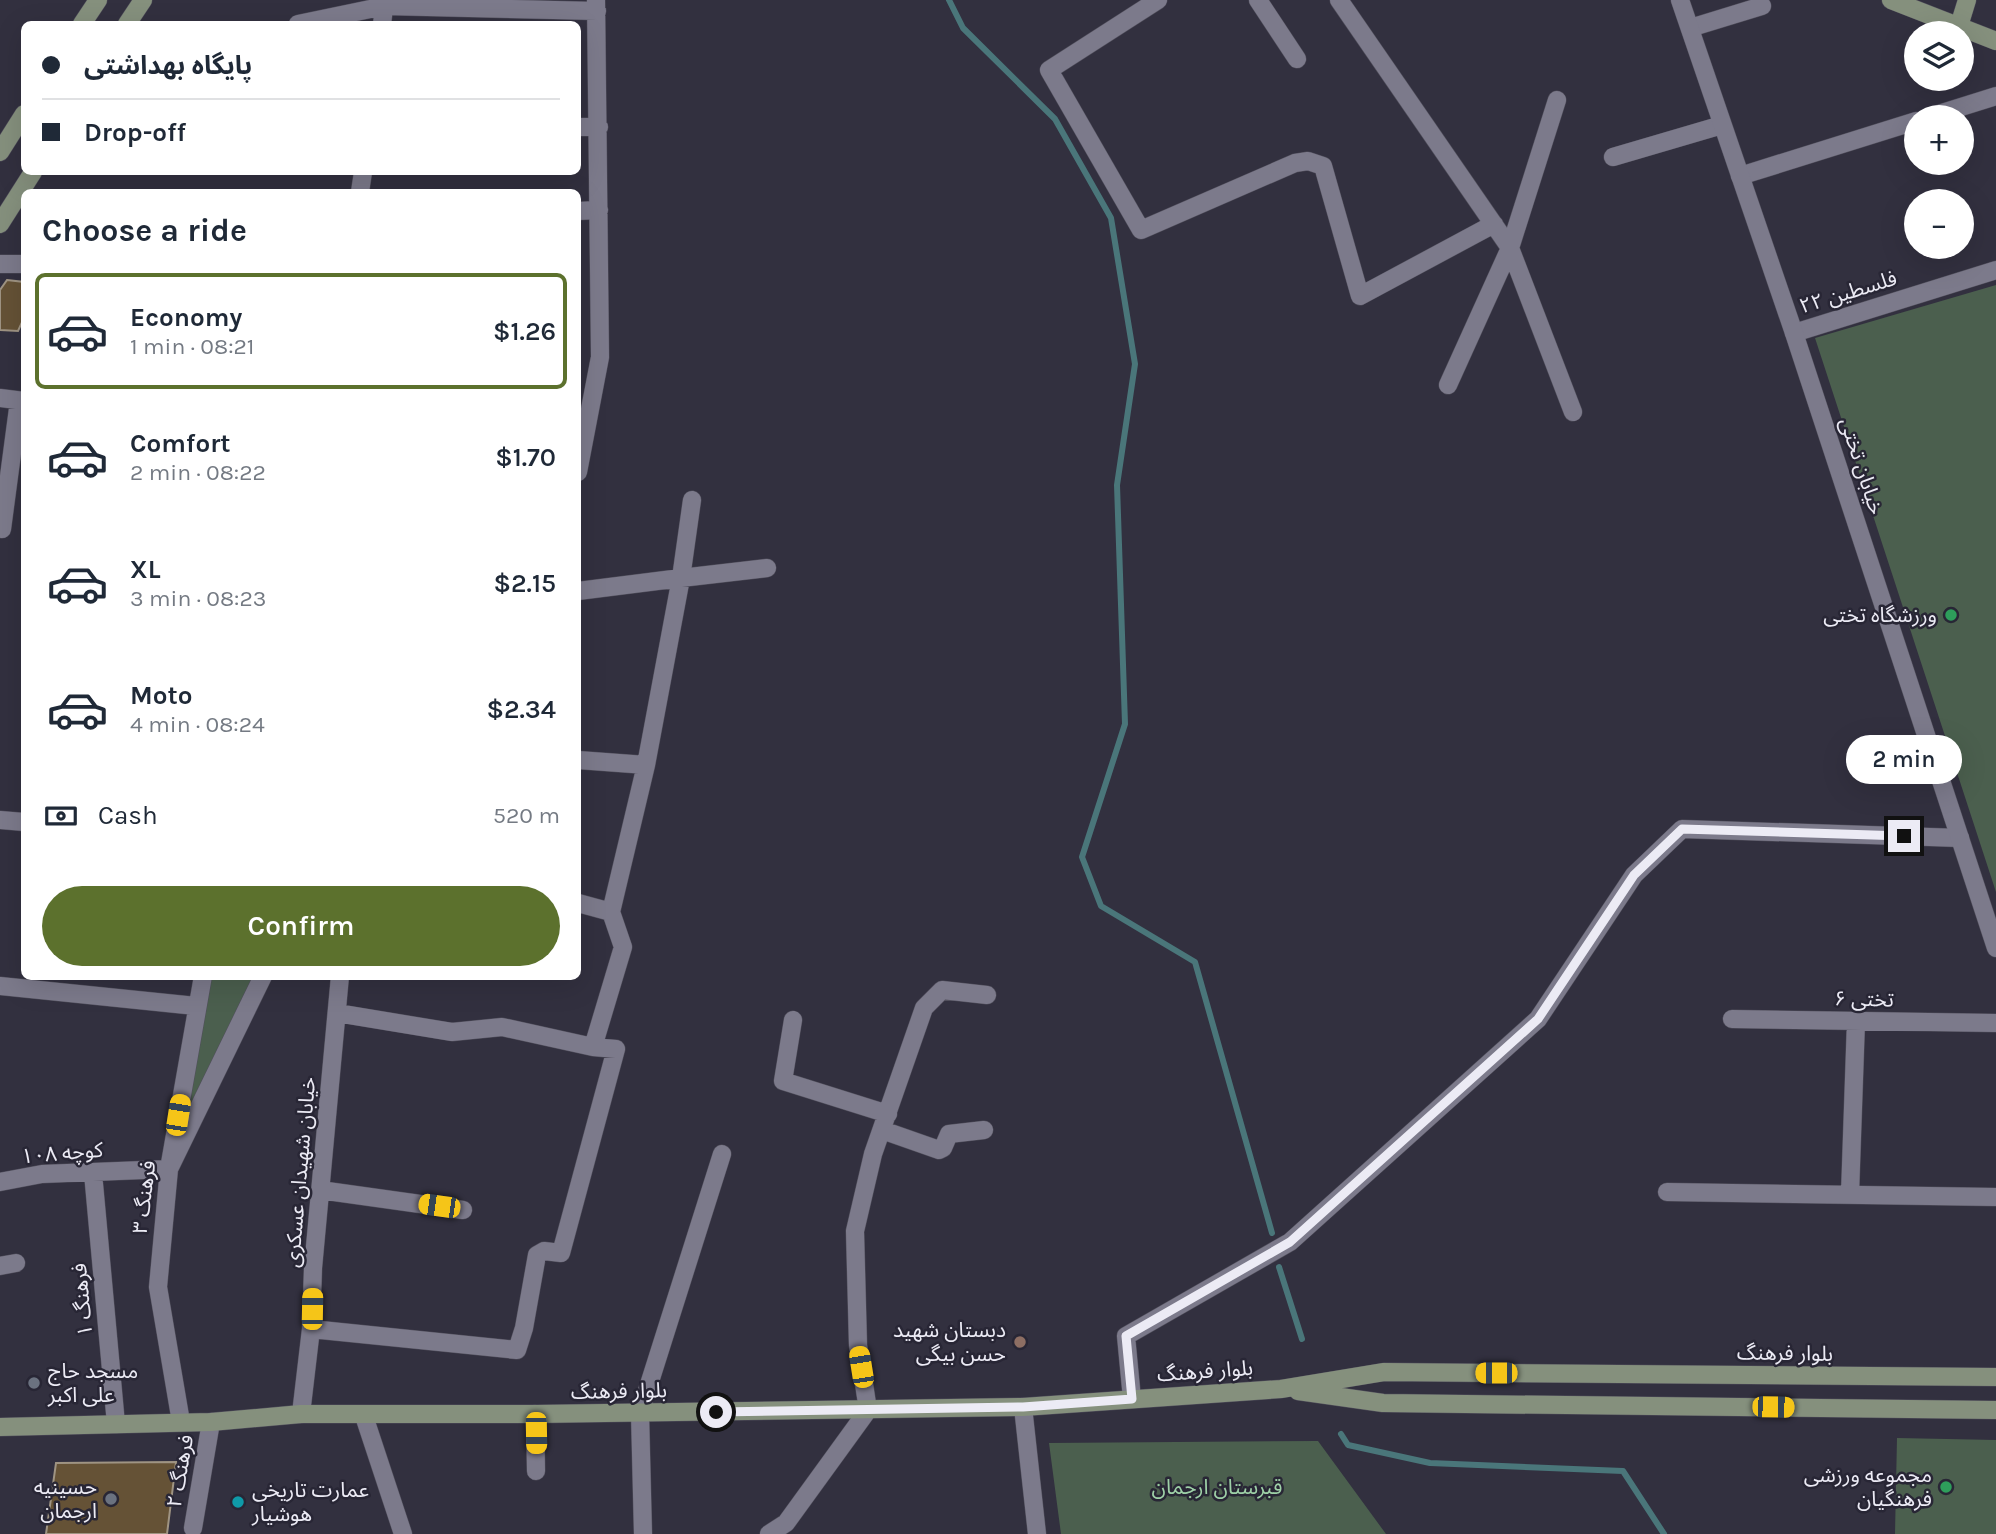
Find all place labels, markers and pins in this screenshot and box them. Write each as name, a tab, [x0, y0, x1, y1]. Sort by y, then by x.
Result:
place label: ورزشگاه تختی	[1823, 603, 1937, 627]
marker: ورزشگاه تختی	[1943, 607, 1959, 623]
place label: دبستان شهید حسن بیگی	[893, 1318, 1006, 1366]
marker: دبستان شهید حسن بیگی	[1012, 1334, 1028, 1350]
place label: مسجد حاج علی اکبر	[47, 1359, 138, 1407]
marker: مسجد حاج علی اکبر	[26, 1375, 42, 1391]
place label: مجموعه ورزشی فرهنگیان	[1804, 1463, 1932, 1511]
place label: حسینیه ارجمان	[34, 1475, 97, 1523]
place label: عمارت تاریخی هوشیار	[251, 1478, 369, 1526]
marker: مجموعه ورزشی فرهنگیان	[1938, 1479, 1954, 1495]
marker: حسینیه ارجمان	[103, 1491, 119, 1507]
marker: عمارت تاریخی هوشیار	[230, 1494, 246, 1510]

